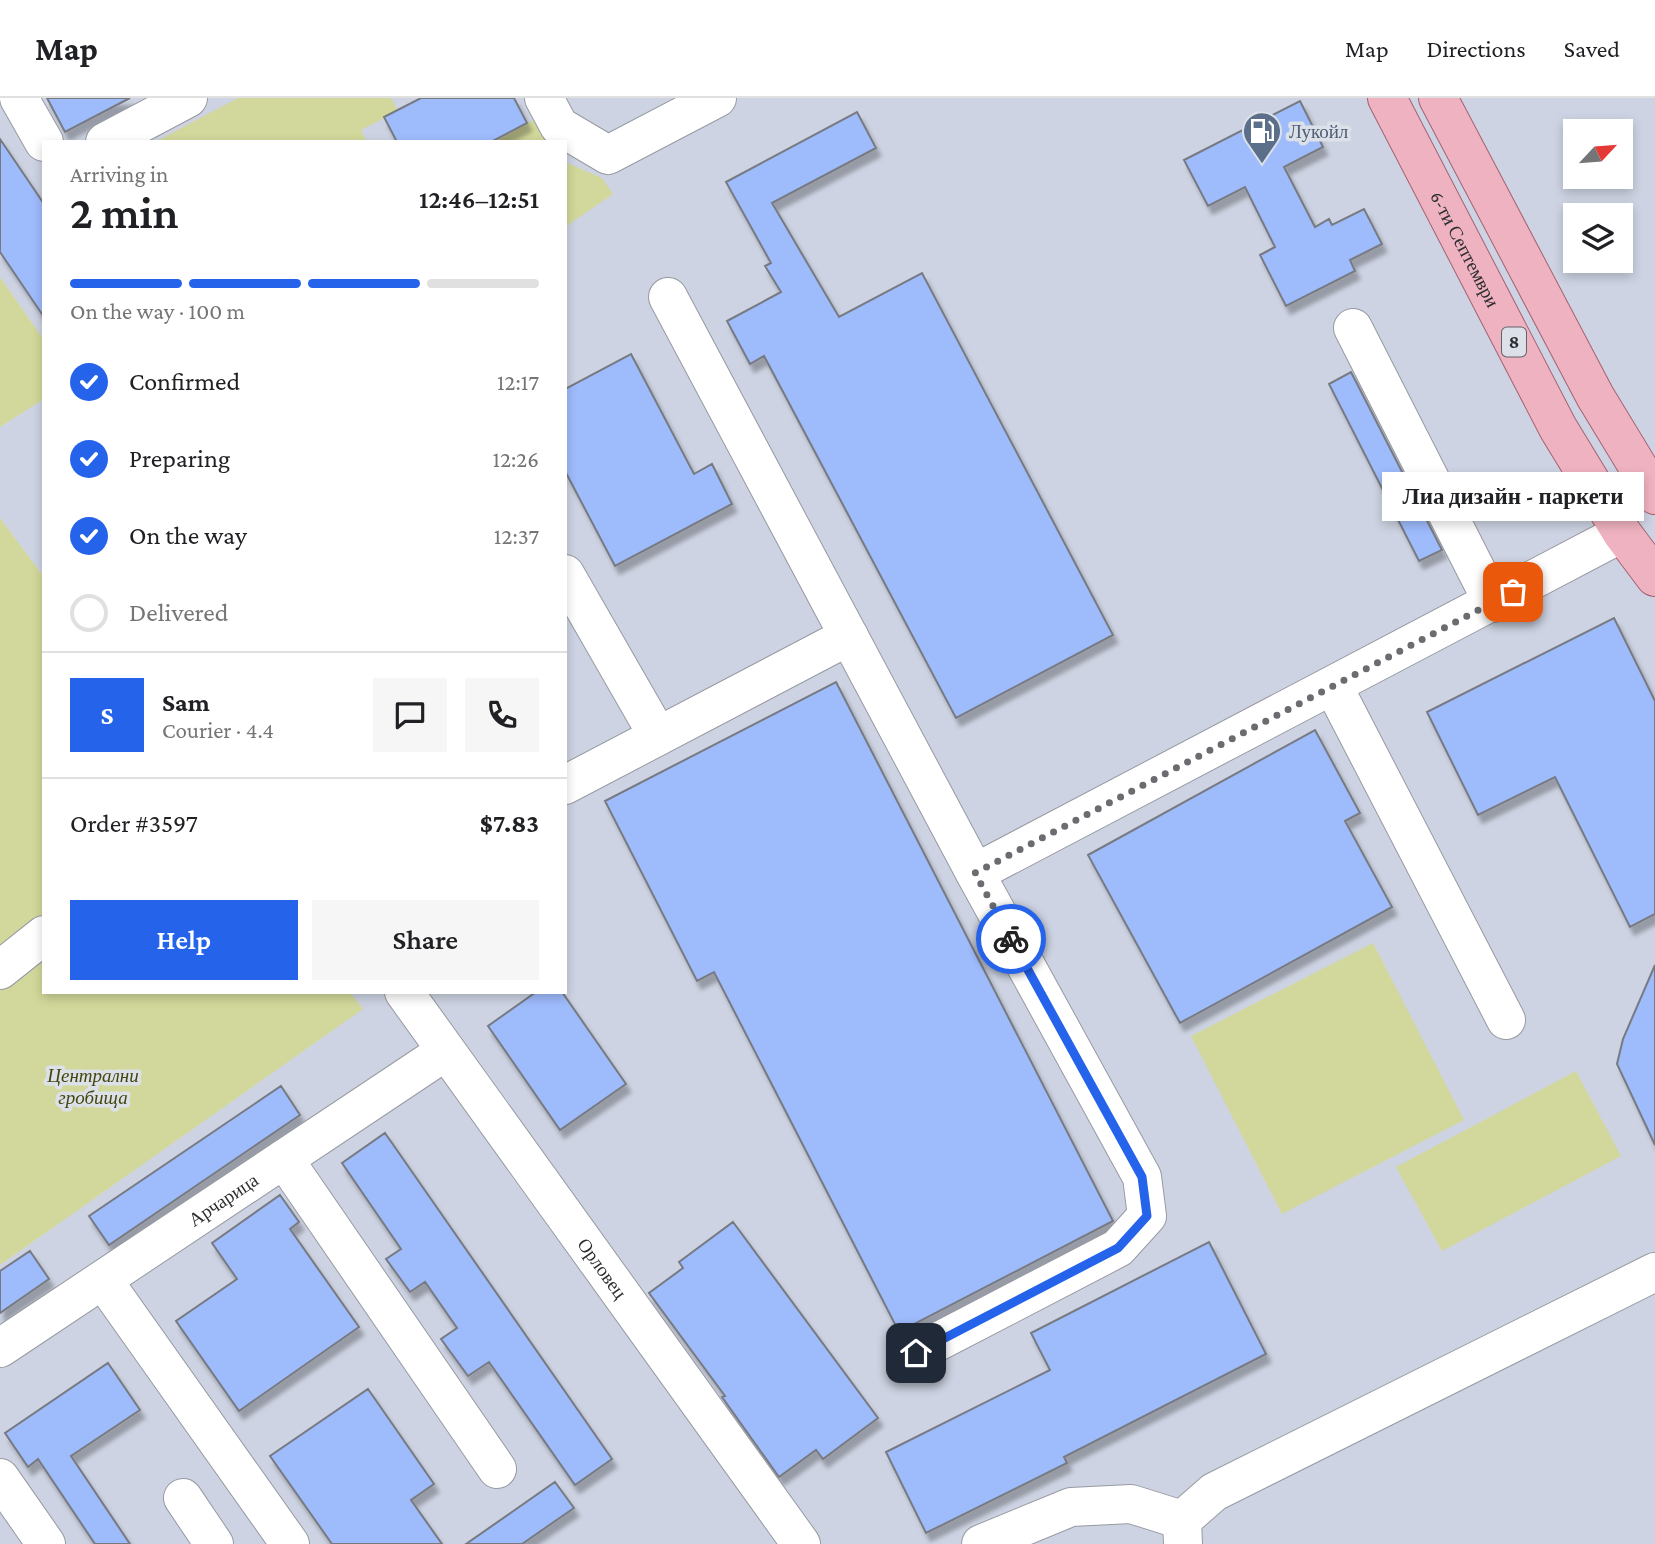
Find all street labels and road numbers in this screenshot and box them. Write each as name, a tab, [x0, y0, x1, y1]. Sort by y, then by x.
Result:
street label: 6-ти Септември	[1426, 188, 1503, 311]
road number: 8	[1502, 328, 1526, 356]
street label: Арчарица	[185, 1169, 263, 1231]
street label: Орловец	[573, 1234, 631, 1303]

